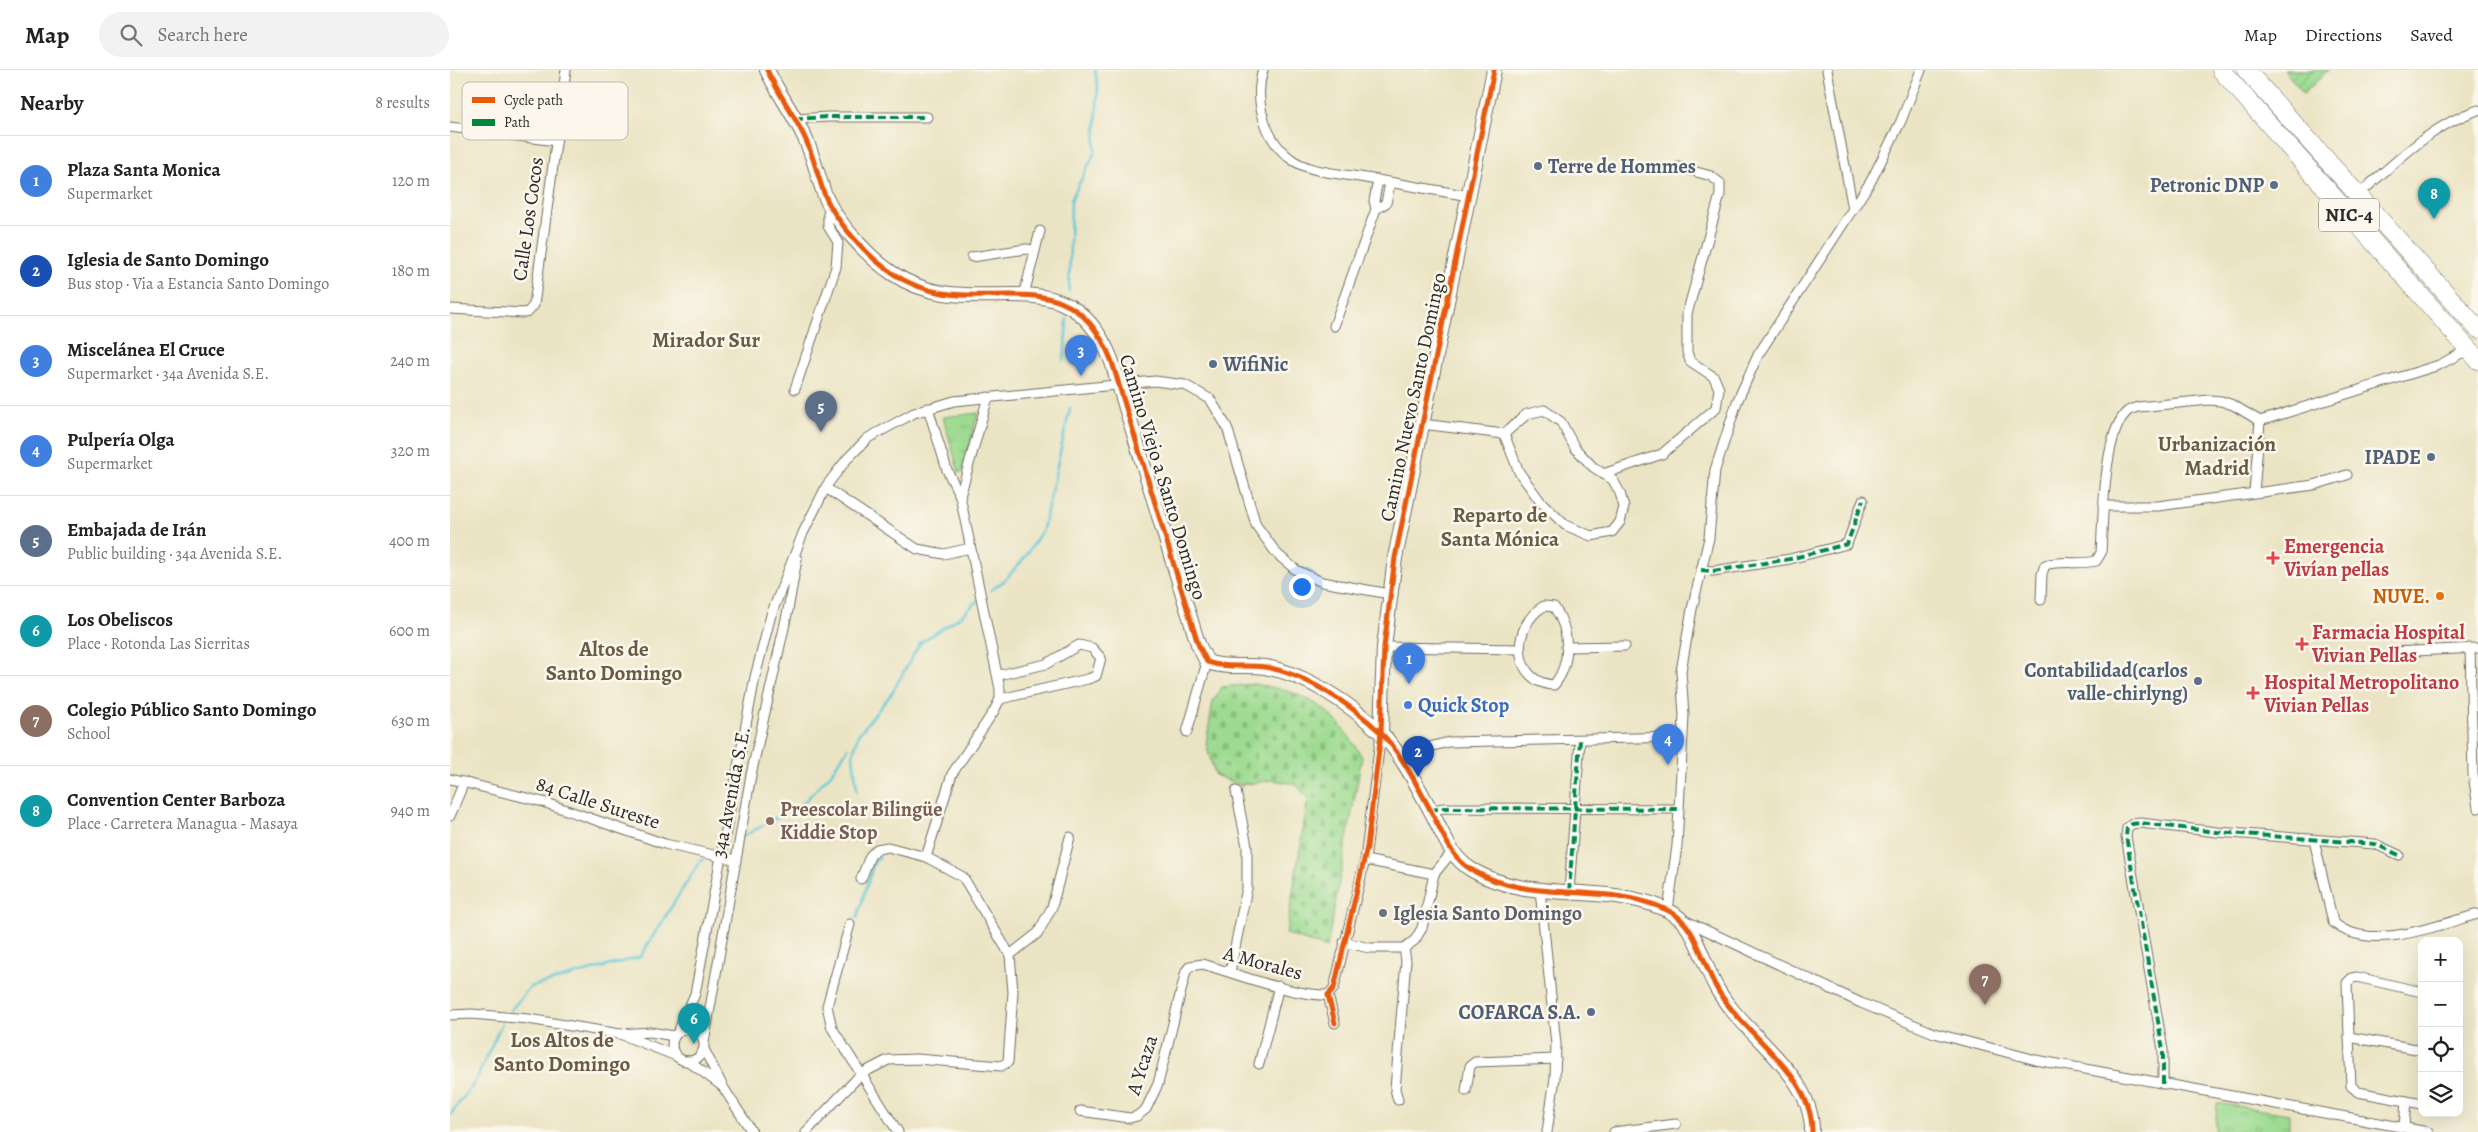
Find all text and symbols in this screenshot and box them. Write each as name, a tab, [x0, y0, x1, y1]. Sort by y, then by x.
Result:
search box	[99, 12, 449, 57]
text: Map	[25, 19, 69, 51]
icon: search	[117, 21, 145, 49]
text: Search here	[157, 22, 248, 48]
text: Map	[2244, 23, 2277, 47]
text: Directions	[2305, 23, 2382, 47]
text: Saved	[2410, 23, 2453, 47]
legend	[462, 82, 628, 140]
text: Nearby	[20, 89, 83, 117]
text: Cycle path	[504, 91, 564, 110]
text: 8 results	[375, 92, 430, 114]
text: Path	[504, 113, 531, 132]
place label: Terre de Hommes	[1548, 153, 1696, 180]
street label: Calle Los Cocos	[506, 155, 550, 283]
text: Plaza Santa Monica	[67, 157, 221, 183]
marker: Terre de Hommes	[1532, 160, 1544, 172]
text: 1	[33, 170, 39, 192]
text: 120 m	[392, 170, 430, 192]
place label: Petronic DNP	[2150, 172, 2264, 199]
pin: 8	[2418, 178, 2450, 219]
marker: Petronic DNP	[2268, 179, 2280, 191]
text: Supermarket	[67, 183, 153, 205]
road number: NIC-4	[2319, 198, 2379, 232]
text: Iglesia de Santo Domingo	[67, 247, 269, 273]
text: 2	[32, 260, 40, 282]
text: 180 m	[392, 260, 430, 282]
street label: Camino Nuevo Santo Domingo	[1373, 270, 1453, 524]
text: Bus stop · Via a Estancia Santo Domingo	[67, 273, 329, 295]
district label: Mirador Sur	[652, 326, 760, 354]
pin: 3	[1065, 335, 1097, 376]
text: Miscelánea El Cruce	[67, 337, 225, 363]
text: 3	[33, 350, 39, 372]
text: 240 m	[390, 350, 430, 372]
street label: Camino Viejo a Santo Domingo	[1113, 351, 1213, 603]
place label: WifiNic	[1222, 351, 1288, 378]
marker: WifiNic	[1207, 358, 1219, 370]
text: Supermarket · 34a Avenida S.E.	[67, 363, 269, 385]
pin: 5	[805, 391, 837, 432]
text: Pulpería Olga	[67, 427, 175, 453]
district label: Urbanización Madrid	[2158, 430, 2276, 482]
text: 4	[32, 440, 40, 462]
text: 320 m	[391, 440, 430, 462]
place label: IPADE	[2365, 444, 2421, 471]
marker: IPADE	[2425, 451, 2437, 463]
text: Supermarket	[67, 453, 153, 475]
district label: Reparto de Santa Mónica	[1441, 501, 1560, 553]
text: Embajada de Irán	[67, 517, 206, 543]
text: 5	[33, 530, 39, 552]
text: 400 m	[389, 530, 430, 552]
place label: Emergencia Vivían pellas	[2283, 533, 2389, 583]
text: Public building · 34a Avenida S.E.	[67, 543, 282, 565]
marker: Emergencia Vivían pellas	[2266, 551, 2280, 565]
your location	[1289, 574, 1315, 600]
place label: NUVE.	[2372, 583, 2430, 610]
marker: NUVE.	[2434, 590, 2446, 602]
text: Los Obeliscos	[67, 607, 173, 633]
place label: Farmacia Hospital Vivian Pellas	[2311, 619, 2466, 669]
text: 6	[32, 620, 40, 642]
text: 600 m	[389, 620, 430, 642]
text: Place · Rotonda Las Sierritas	[67, 633, 250, 655]
district label: Altos de Santo Domingo	[546, 635, 683, 687]
marker: Farmacia Hospital Vivian Pellas	[2296, 638, 2308, 650]
pin: 1	[1393, 643, 1425, 684]
place label: Contabilidad(carlos valle-chirlyng)	[2024, 657, 2188, 707]
place label: Hospital Metropolitano Vivian Pellas	[2263, 669, 2459, 719]
marker: Contabilidad(carlos valle-chirlyng)	[2192, 675, 2204, 687]
marker: Hospital Metropolitano Vivian Pellas	[2246, 686, 2260, 700]
place label: Quick Stop	[1418, 692, 1509, 719]
text: Colegio Público Santo Domingo	[67, 697, 316, 723]
marker: Quick Stop	[1402, 699, 1414, 711]
text: 7	[33, 710, 39, 732]
text: 630 m	[391, 710, 430, 732]
text: School	[67, 723, 110, 745]
street label: 34a Avenida S.E.	[705, 724, 757, 860]
pin: 4	[1652, 724, 1684, 765]
pin: 2	[1402, 736, 1434, 777]
street label: 84 Calle Sureste	[533, 770, 663, 836]
text: Convention Center Barboza	[67, 787, 286, 813]
place label: Preescolar Bilingüe Kiddie Stop	[780, 796, 942, 846]
text: 8	[32, 800, 40, 822]
text: 940 m	[390, 800, 430, 822]
text: Place · Carretera Managua - Masaya	[67, 813, 298, 835]
marker: Preescolar Bilingüe Kiddie Stop	[764, 815, 776, 827]
place label: Iglesia Santo Domingo	[1393, 900, 1582, 927]
marker: Iglesia Santo Domingo	[1377, 907, 1389, 919]
map controls	[2418, 937, 2463, 1117]
button: +	[2418, 937, 2463, 982]
street label: A Morales	[1220, 939, 1306, 986]
pin: 7	[1969, 964, 2001, 1005]
button: −	[2418, 982, 2463, 1027]
place label: COFARCA S.A.	[1459, 999, 1581, 1026]
pin: 6	[678, 1003, 710, 1044]
marker: COFARCA S.A.	[1585, 1006, 1597, 1018]
district label: Los Altos de Santo Domingo	[494, 1026, 631, 1078]
button: locate	[2418, 1027, 2463, 1072]
street label: A Ycaza	[1119, 1031, 1165, 1099]
button: layers	[2418, 1072, 2463, 1117]

